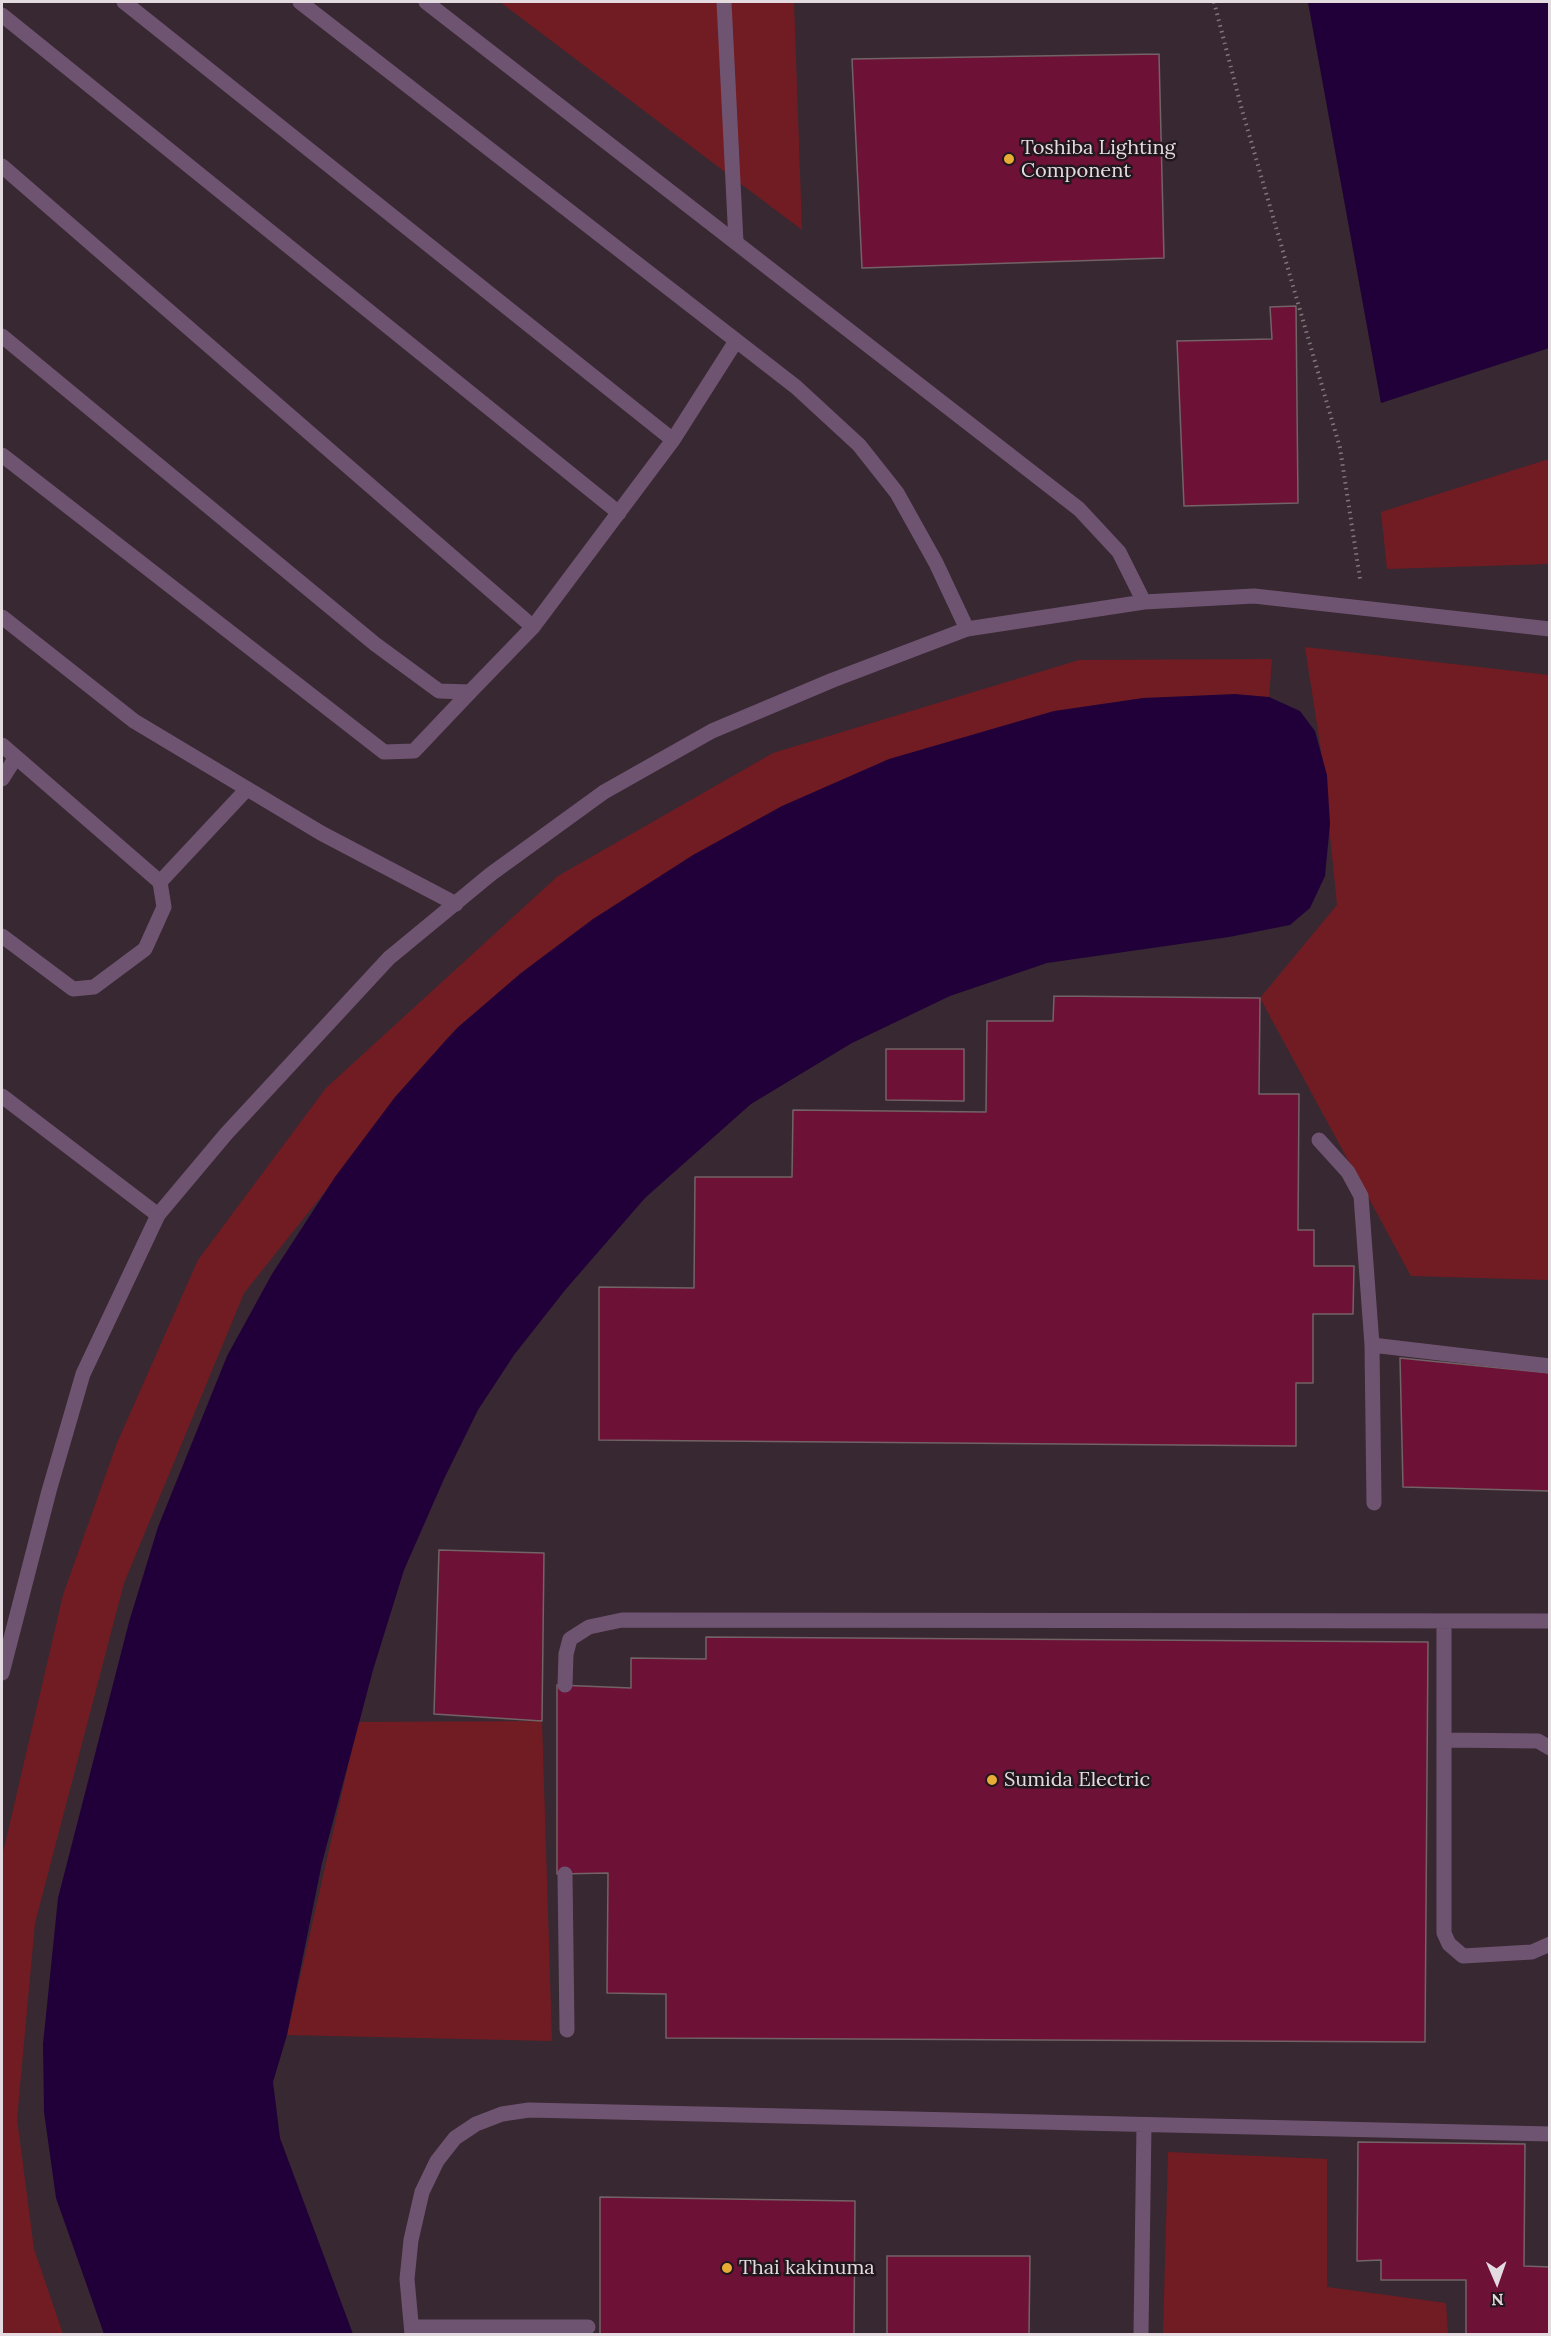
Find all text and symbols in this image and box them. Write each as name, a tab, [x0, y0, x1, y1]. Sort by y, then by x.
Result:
place label: Toshiba Lighting Component	[1021, 136, 1176, 183]
marker: Toshiba Lighting Component	[1002, 152, 1016, 166]
place label: Sumida Electric	[1004, 1768, 1150, 1792]
marker: Sumida Electric	[985, 1773, 999, 1787]
north arrow	[1467, 2252, 1527, 2312]
place label: Thai kakinuma	[739, 2256, 875, 2280]
marker: Thai kakinuma	[720, 2261, 734, 2275]
text: N	[1491, 2290, 1504, 2310]

